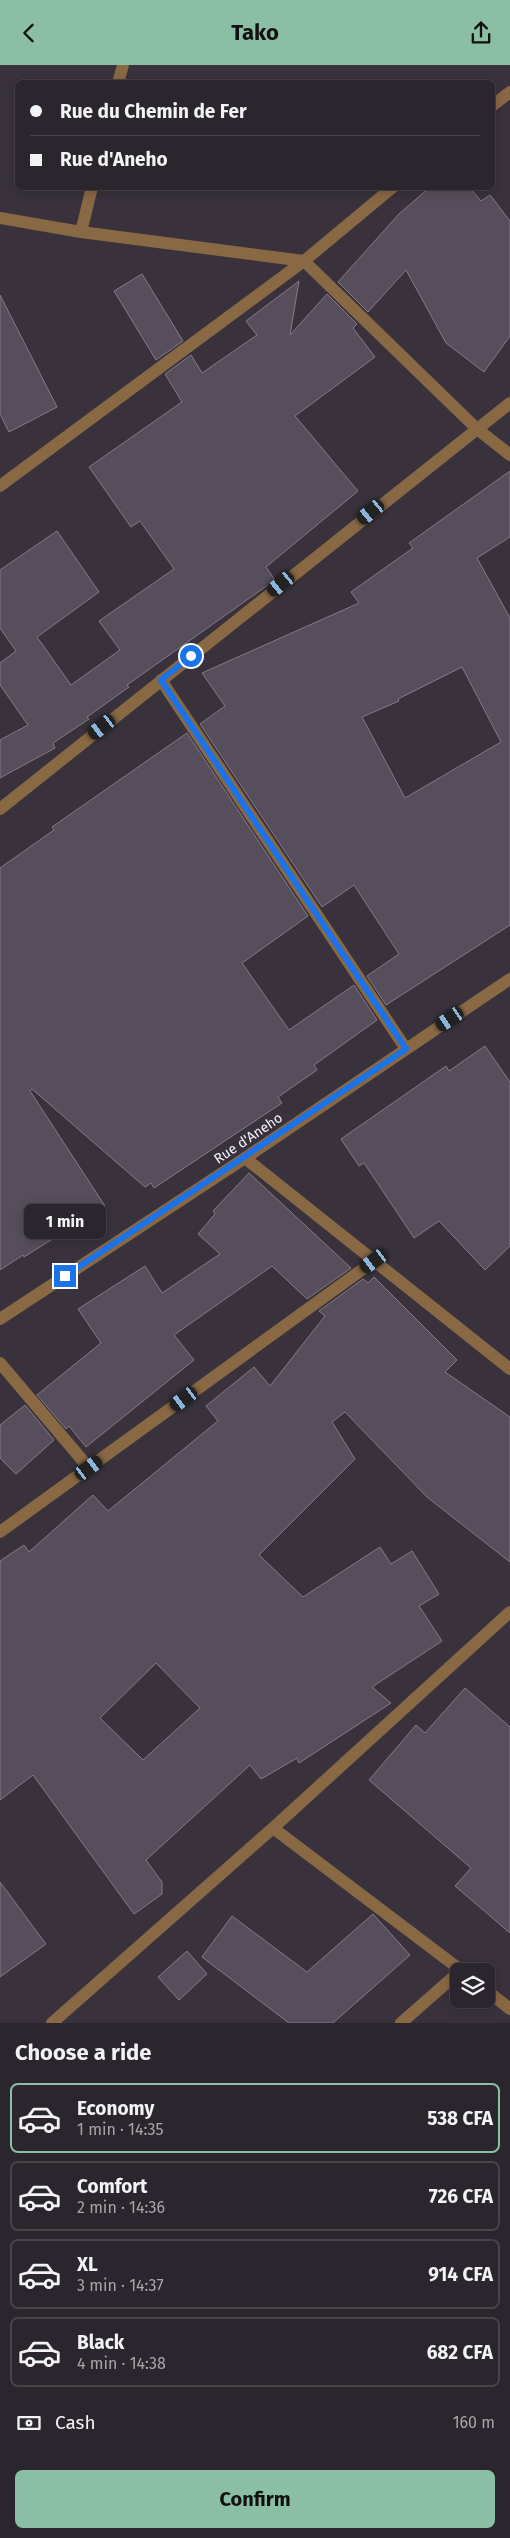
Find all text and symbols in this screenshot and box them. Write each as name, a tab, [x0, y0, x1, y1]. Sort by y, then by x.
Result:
icon: back	[15, 19, 43, 47]
text: Tako	[231, 19, 279, 46]
icon: share	[467, 19, 495, 47]
text: Rue du Chemin de Fer	[60, 100, 247, 123]
text: Rue d'Aneho	[60, 148, 168, 171]
car	[354, 497, 387, 527]
car	[264, 569, 297, 599]
route start	[180, 645, 202, 667]
car	[85, 712, 118, 742]
car	[433, 1004, 466, 1034]
street label: Rue d'Aneho	[211, 1109, 286, 1168]
callout: 1 min	[24, 1203, 106, 1239]
text: 1 min	[46, 1212, 84, 1231]
car	[357, 1246, 390, 1276]
route end	[54, 1265, 76, 1287]
car	[167, 1384, 200, 1414]
car	[72, 1453, 105, 1483]
map controls	[450, 1963, 495, 2008]
button: layers	[450, 1963, 495, 2008]
text: Choose a ride	[15, 2039, 151, 2066]
icon: car	[17, 2096, 62, 2141]
text: Economy	[77, 2097, 154, 2120]
text: 538 CFA	[427, 2107, 493, 2130]
text: 1 min · 14:35	[77, 2120, 164, 2139]
icon: car	[17, 2174, 62, 2219]
text: Comfort	[77, 2175, 147, 2198]
text: 726 CFA	[429, 2185, 493, 2208]
text: 2 min · 14:36	[77, 2198, 165, 2217]
icon: car	[17, 2252, 62, 2297]
text: XL	[77, 2253, 98, 2276]
text: 914 CFA	[428, 2263, 493, 2286]
text: 3 min · 14:37	[77, 2276, 164, 2295]
icon: car	[17, 2330, 62, 2375]
text: Black	[77, 2331, 124, 2354]
text: 682 CFA	[427, 2341, 493, 2364]
text: 4 min · 14:38	[77, 2354, 166, 2373]
icon: cash	[15, 2409, 43, 2437]
text: Cash	[55, 2411, 96, 2434]
text: 160 m	[453, 2413, 495, 2432]
button: Confirm	[15, 2470, 495, 2528]

